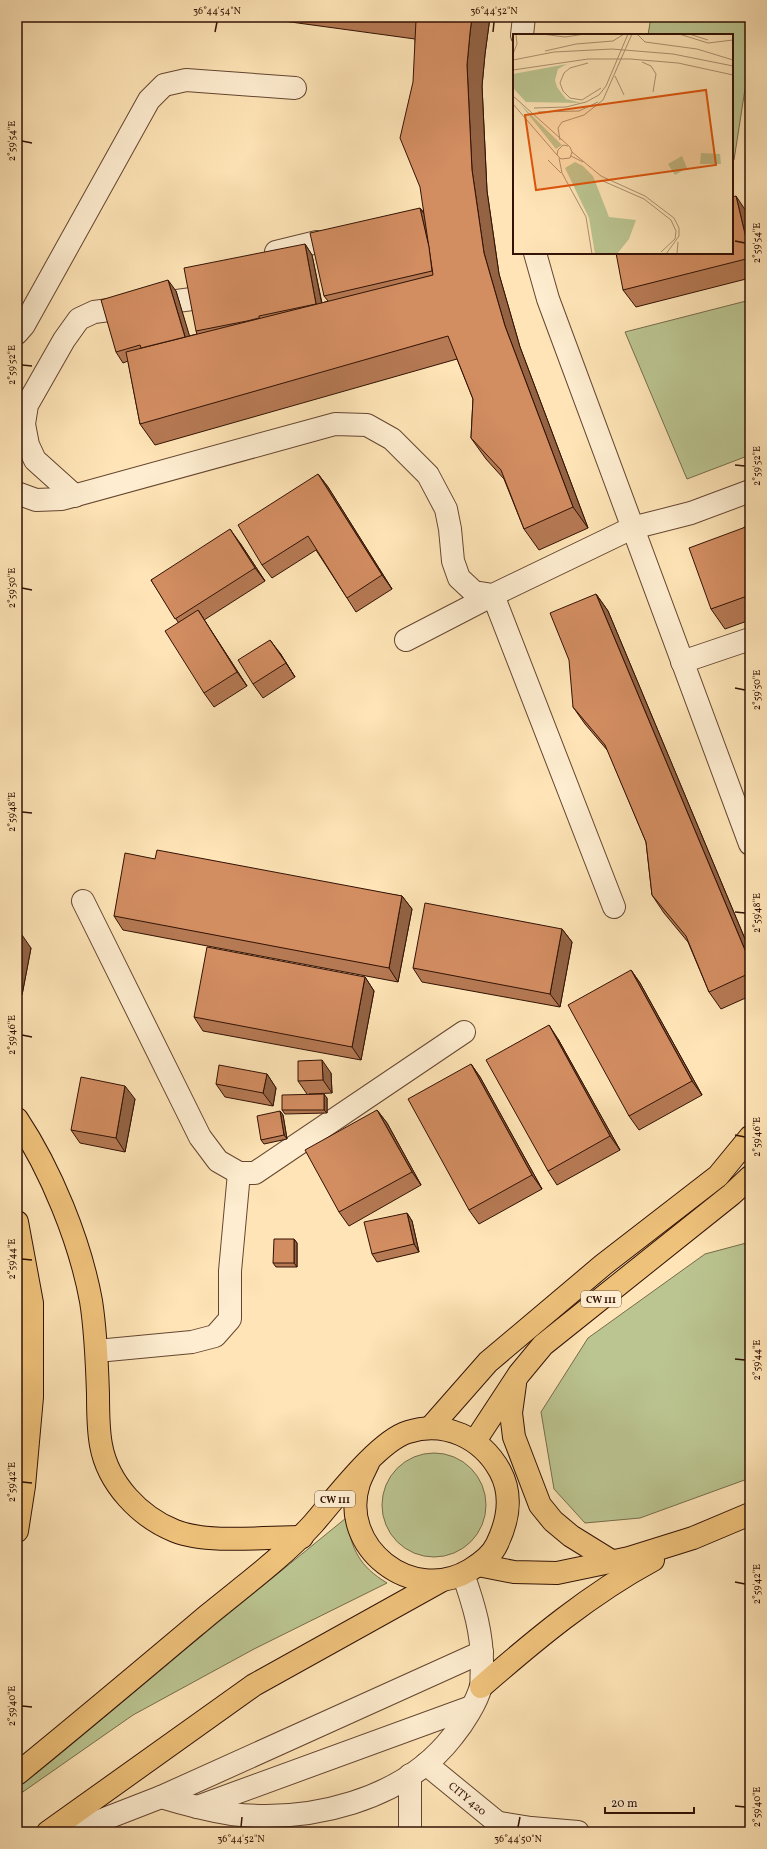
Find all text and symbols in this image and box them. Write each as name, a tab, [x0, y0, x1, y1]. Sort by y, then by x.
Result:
text: 36°44'54"N	[193, 4, 242, 18]
text: 36°44'52"N	[470, 4, 518, 18]
inset map	[513, 34, 733, 254]
text: 2°59'54"E	[5, 121, 19, 161]
text: 2°59'54"E	[750, 223, 764, 263]
text: 2°59'52"E	[5, 345, 19, 385]
text: 2°59'52"E	[750, 446, 764, 486]
text: 2°59'50"E	[5, 568, 19, 608]
text: 2°59'50"E	[750, 670, 764, 710]
text: 2°59'48"E	[5, 792, 19, 832]
text: 2°59'48"E	[750, 893, 764, 933]
text: 2°59'46"E	[5, 1015, 19, 1055]
text: 2°59'46"E	[750, 1117, 764, 1157]
text: 2°59'44"E	[5, 1239, 19, 1279]
road number: CW 111	[581, 1291, 621, 1307]
text: 2°59'44"E	[750, 1340, 764, 1380]
text: 2°59'42"E	[5, 1462, 19, 1502]
road number: CW 111	[315, 1491, 355, 1507]
text: 2°59'42"E	[750, 1564, 764, 1604]
text: 2°59'40"E	[5, 1686, 19, 1726]
street label: CITY 420	[445, 1779, 489, 1820]
text: 2°59'40"E	[750, 1787, 764, 1827]
scale bar	[605, 1789, 694, 1815]
text: 20 m	[611, 1796, 638, 1812]
text: 36°44'52"N	[217, 1832, 265, 1846]
text: 36°44'50"N	[494, 1832, 543, 1846]

